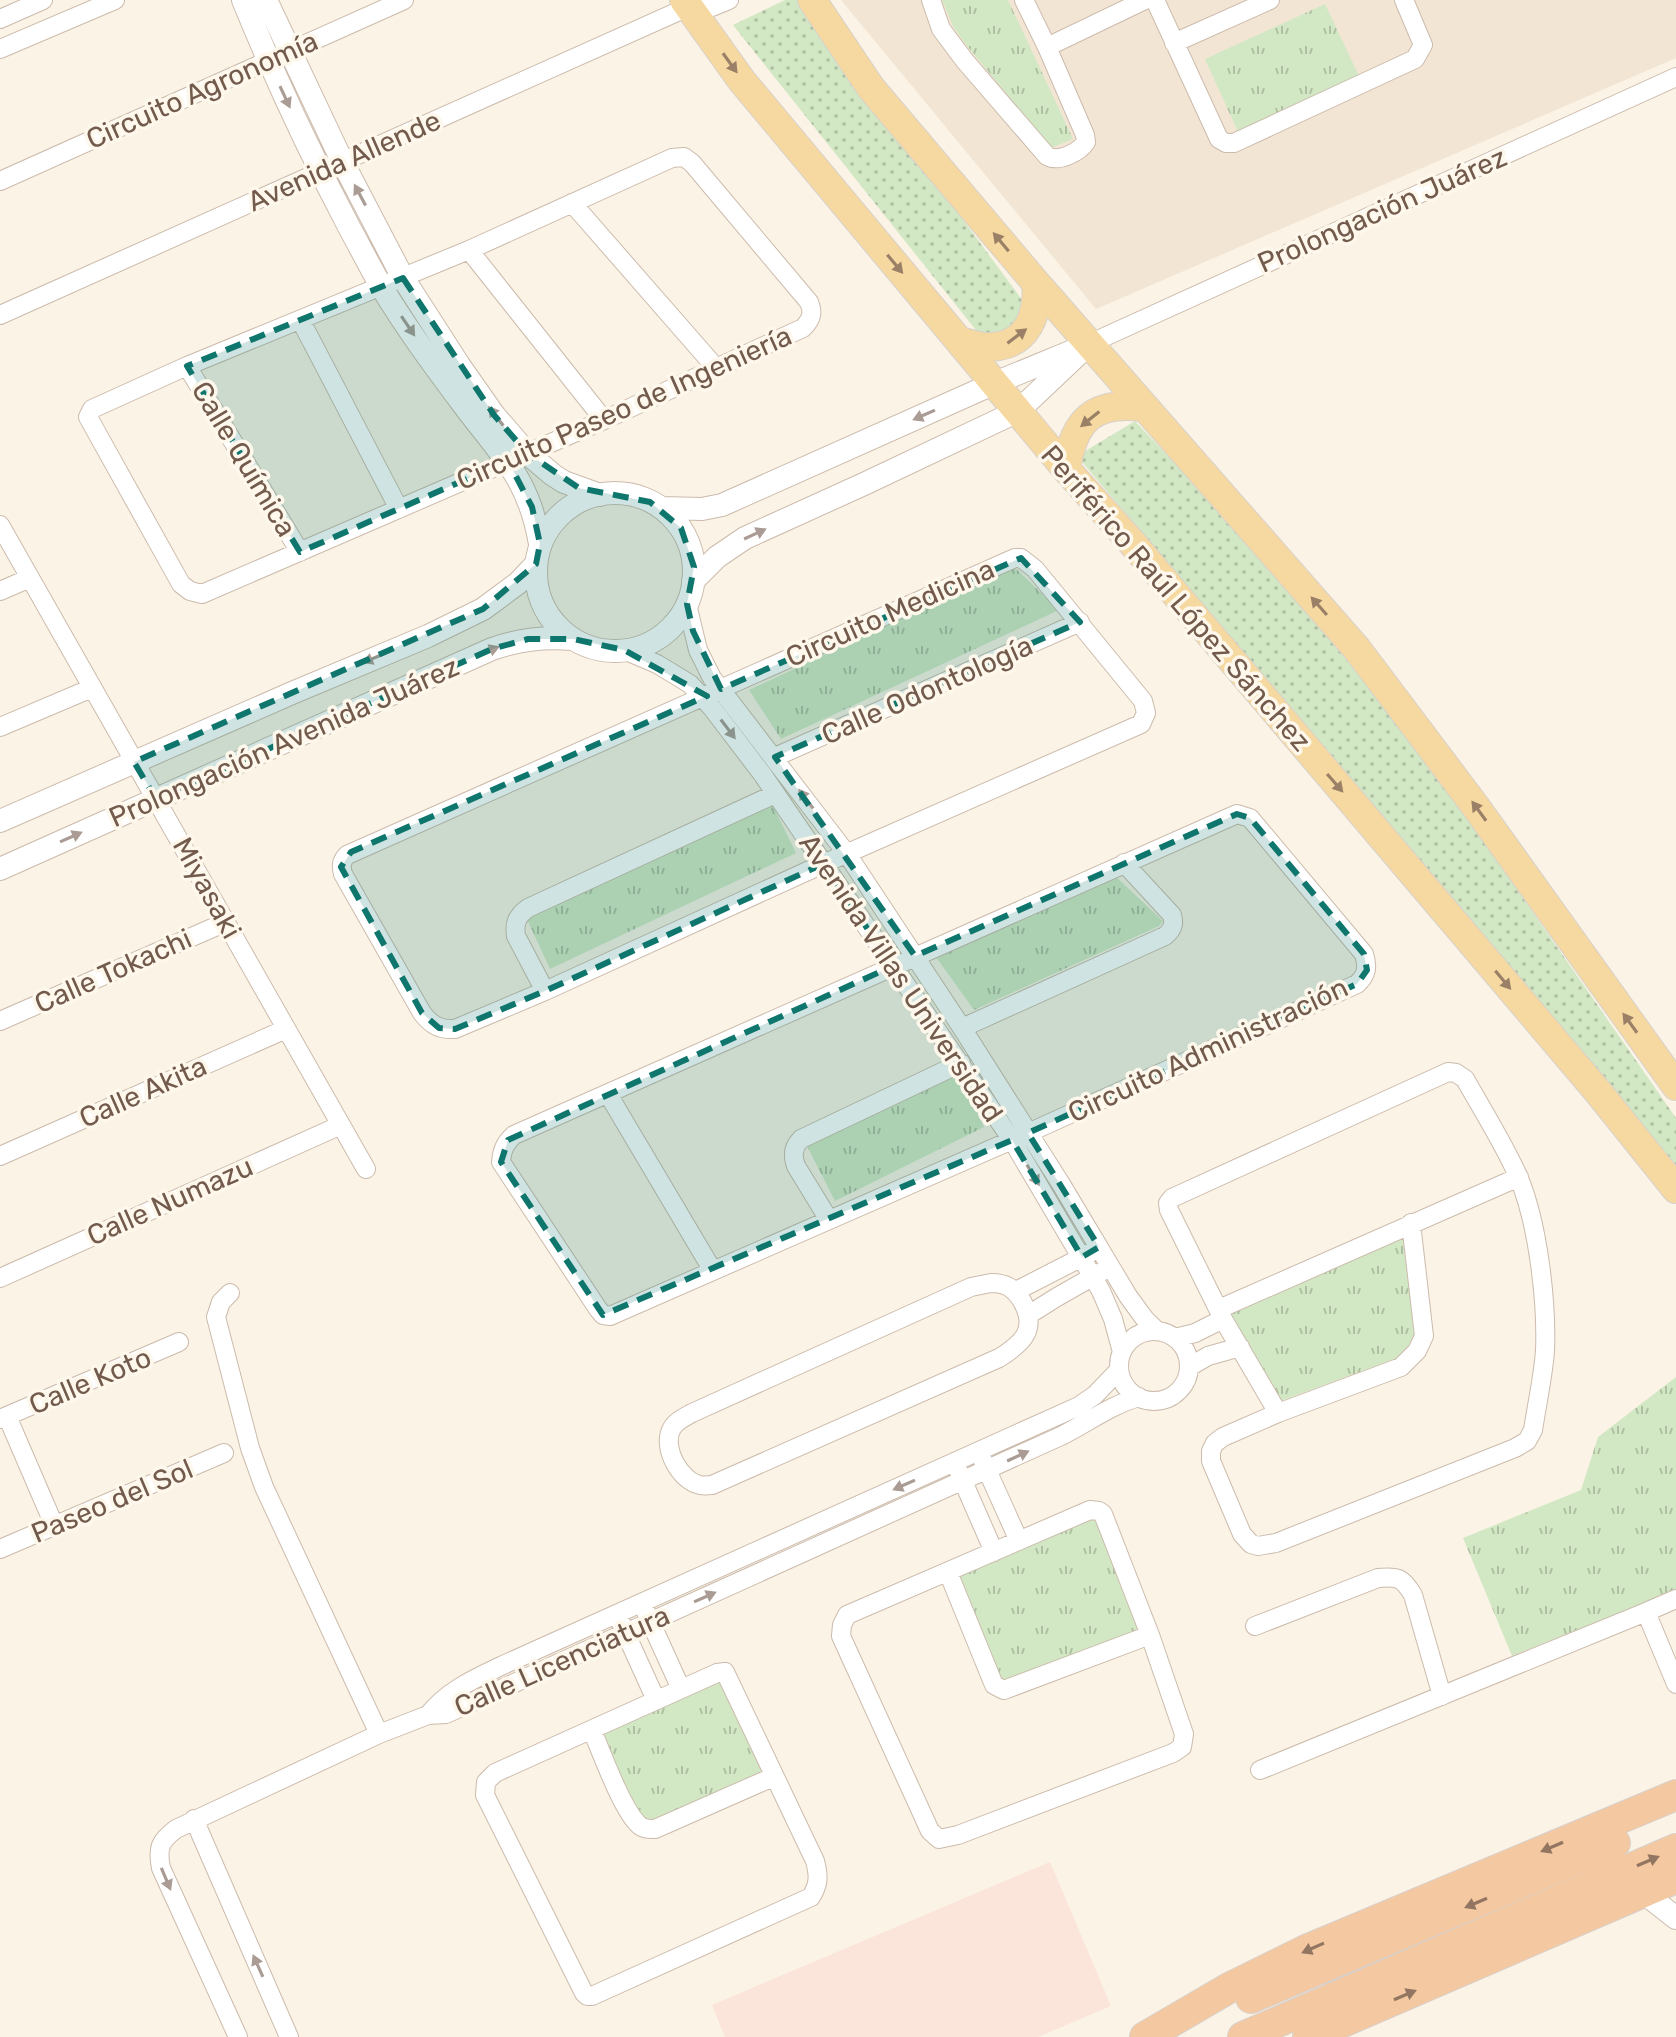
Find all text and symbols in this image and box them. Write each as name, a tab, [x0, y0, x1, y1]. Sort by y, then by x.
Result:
street label: Circuito Agronomía	[81, 24, 323, 156]
one-way arrow	[721, 53, 737, 74]
one-way arrow	[278, 86, 292, 109]
street label: Avenida Allende	[242, 104, 446, 218]
street label: Prolongación Juárez	[1253, 140, 1511, 280]
one-way arrow	[353, 183, 367, 206]
one-way arrow	[993, 232, 1010, 252]
one-way arrow	[886, 253, 903, 273]
one-way arrow	[400, 315, 415, 337]
street label: Circuito Paseo de Ingeniería	[451, 319, 797, 497]
one-way arrow	[1006, 328, 1028, 344]
street label: Calle Química	[185, 375, 303, 543]
one-way arrow	[488, 406, 504, 426]
one-way arrow	[912, 408, 935, 422]
one-way arrow	[1080, 410, 1100, 427]
street label: Periférico Raúl López Sánchez	[1034, 438, 1318, 758]
one-way arrow	[743, 527, 766, 541]
street label: Circuito Medicina	[781, 552, 999, 674]
one-way arrow	[1311, 597, 1328, 617]
street label: Calle Odontología	[816, 629, 1038, 751]
one-way arrow	[476, 644, 500, 657]
street label: Prolongación Avenida Juárez	[104, 650, 464, 834]
one-way arrow	[362, 652, 386, 665]
one-way arrow	[720, 719, 736, 740]
one-way arrow	[1325, 773, 1343, 792]
one-way arrow	[798, 789, 814, 809]
one-way arrow	[1472, 801, 1487, 822]
street label: Avenida Villas Universidad	[792, 828, 1010, 1128]
one-way arrow	[59, 830, 83, 843]
street label: Miyasaki	[166, 832, 248, 944]
street label: Calle Tokachi	[30, 922, 196, 1020]
one-way arrow	[1494, 970, 1511, 990]
street label: Circuito Administración	[1063, 971, 1353, 1129]
one-way arrow	[1622, 1012, 1638, 1034]
street label: Calle Akita	[74, 1049, 212, 1135]
street label: Calle Numazu	[82, 1150, 258, 1252]
one-way arrow	[1026, 1164, 1040, 1186]
street label: Calle Koto	[24, 1341, 156, 1421]
one-way arrow	[1006, 1449, 1030, 1463]
street label: Paseo del Sol	[26, 1452, 198, 1550]
one-way arrow	[893, 1478, 916, 1491]
one-way arrow	[693, 1590, 716, 1604]
street label: Calle Licenciatura	[449, 1599, 675, 1723]
one-way arrow	[1540, 1841, 1564, 1854]
one-way arrow	[1636, 1855, 1660, 1868]
one-way arrow	[160, 1867, 173, 1891]
one-way arrow	[1464, 1897, 1488, 1910]
one-way arrow	[1301, 1941, 1325, 1954]
one-way arrow	[251, 1954, 264, 1977]
one-way arrow	[1394, 1988, 1417, 2002]

